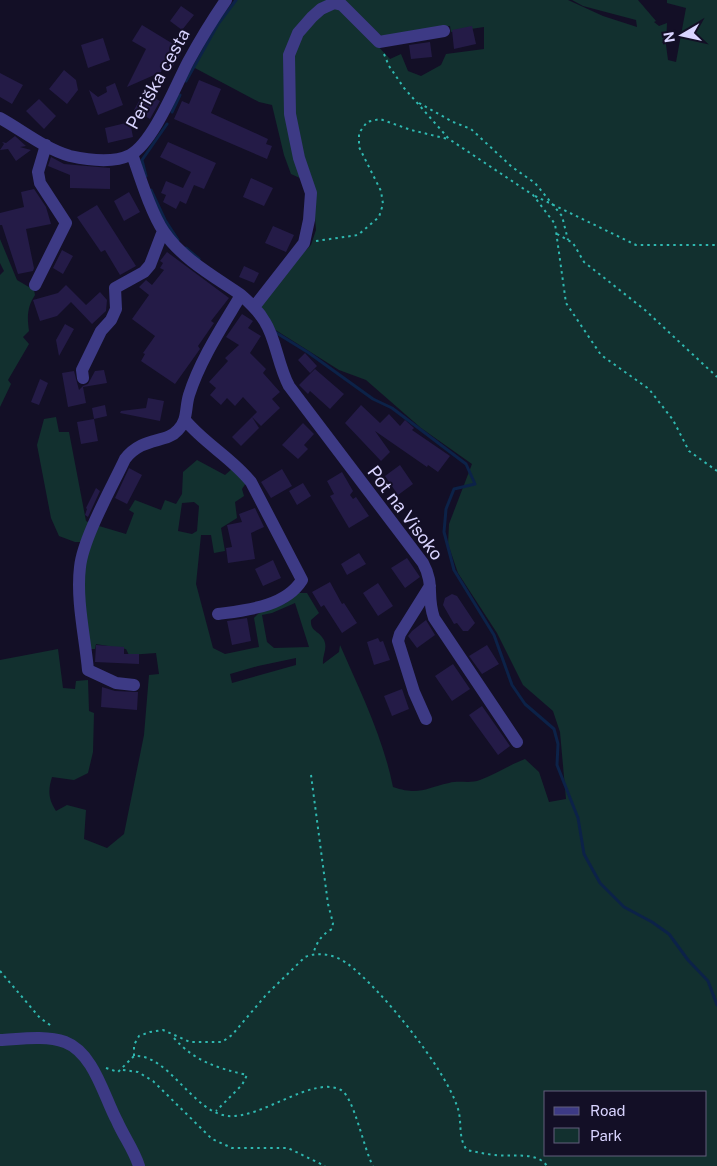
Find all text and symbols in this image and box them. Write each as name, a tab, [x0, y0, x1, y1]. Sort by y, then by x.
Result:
north arrow	[657, 10, 707, 60]
street label: Periška cesta	[121, 25, 194, 133]
text: N	[660, 30, 678, 44]
street label: Pot na Visoko	[363, 461, 448, 564]
legend	[544, 1091, 707, 1156]
text: Road	[590, 1102, 626, 1119]
text: Park	[590, 1127, 622, 1144]

